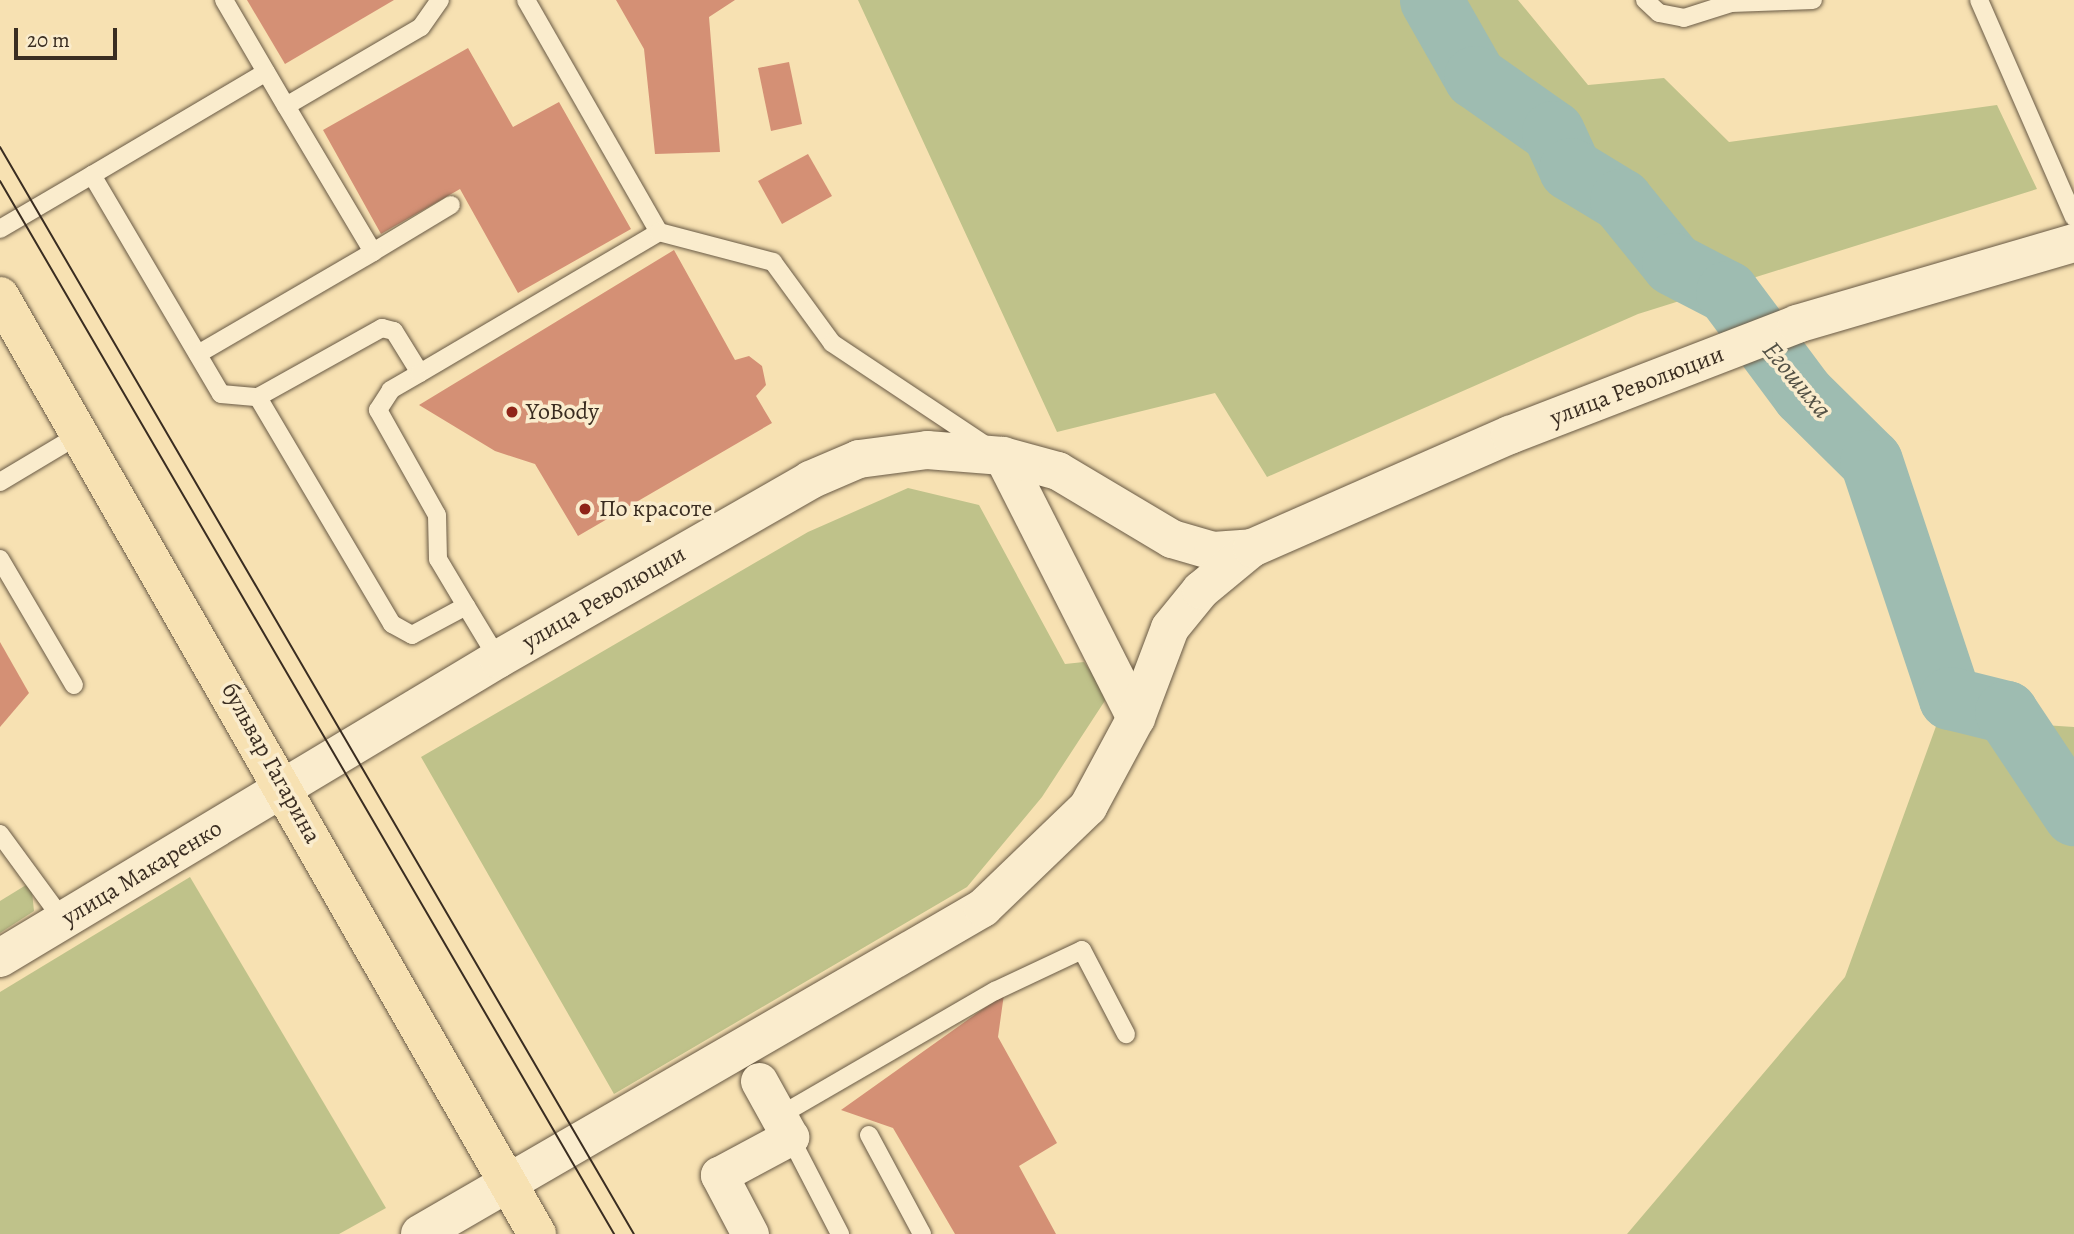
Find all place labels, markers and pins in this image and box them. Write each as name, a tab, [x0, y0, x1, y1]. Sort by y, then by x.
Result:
place label: YoBody	[526, 398, 599, 426]
marker: YoBody	[504, 404, 520, 420]
place label: По красоте	[599, 495, 712, 523]
marker: По красоте	[577, 501, 593, 517]

